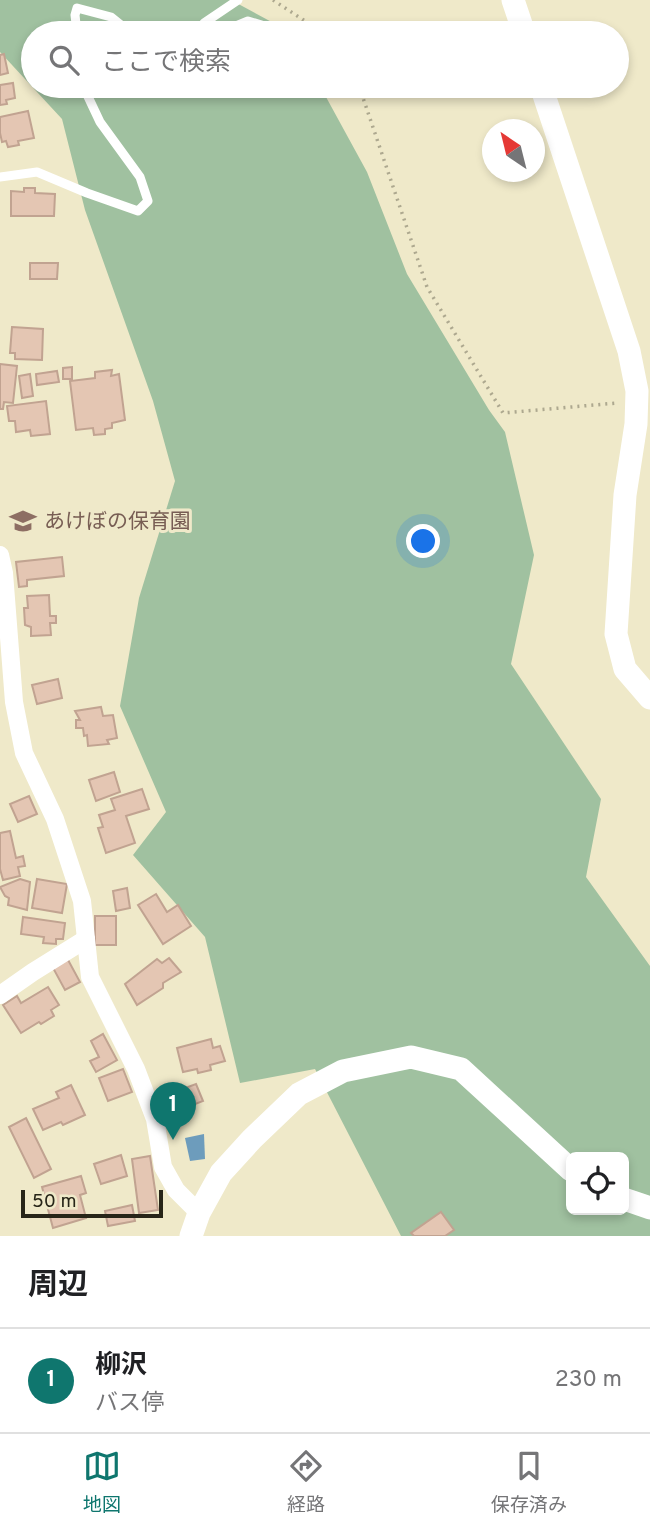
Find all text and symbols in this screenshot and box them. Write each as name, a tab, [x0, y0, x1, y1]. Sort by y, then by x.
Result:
search box	[21, 21, 629, 98]
icon: search	[45, 41, 83, 79]
text: ここで検索	[101, 47, 231, 80]
north arrow	[482, 119, 545, 182]
school or university icon: あけぼの保育園	[8, 506, 38, 536]
place label: あけぼの保育園	[44, 509, 191, 536]
your location	[406, 524, 440, 558]
pin: 1	[150, 1082, 196, 1140]
map controls	[566, 1152, 629, 1215]
button: locate	[566, 1152, 629, 1215]
scale bar	[21, 1187, 163, 1219]
text: 50 m	[32, 1190, 77, 1214]
text: 周辺	[28, 1268, 88, 1305]
text: 柳沢	[95, 1350, 147, 1383]
text: 1	[46, 1366, 56, 1395]
text: 230 m	[555, 1366, 622, 1395]
text: バス停	[95, 1390, 164, 1419]
tab: 地図	[83, 1447, 121, 1518]
tab: 経路	[287, 1447, 325, 1518]
tab: 保存済み	[491, 1447, 567, 1518]

